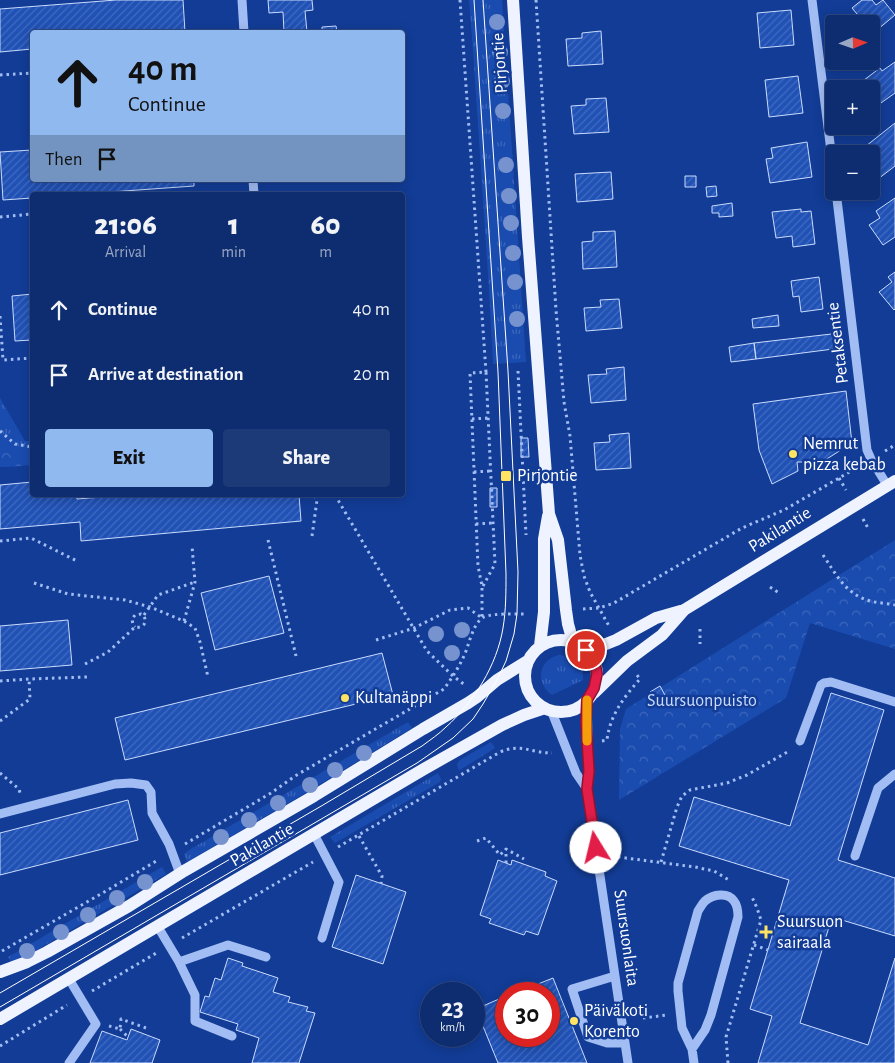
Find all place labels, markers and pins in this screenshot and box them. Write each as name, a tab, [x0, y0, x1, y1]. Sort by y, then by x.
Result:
place label: Nemrut pizza kebab	[803, 435, 886, 474]
marker: Nemrut pizza kebab	[787, 448, 799, 460]
place label: Pirjontie	[517, 467, 578, 485]
marker: Pirjontie	[499, 469, 513, 483]
pin	[565, 629, 607, 671]
place label: Kultanäppi	[355, 689, 432, 707]
marker: Kultanäppi	[339, 692, 351, 704]
place label: Suursuon sairaala	[777, 913, 843, 952]
marker: Suursuon sairaala	[759, 925, 773, 939]
place label: Päiväkoti Korento	[584, 1002, 648, 1041]
marker: Päiväkoti Korento	[568, 1015, 580, 1027]

